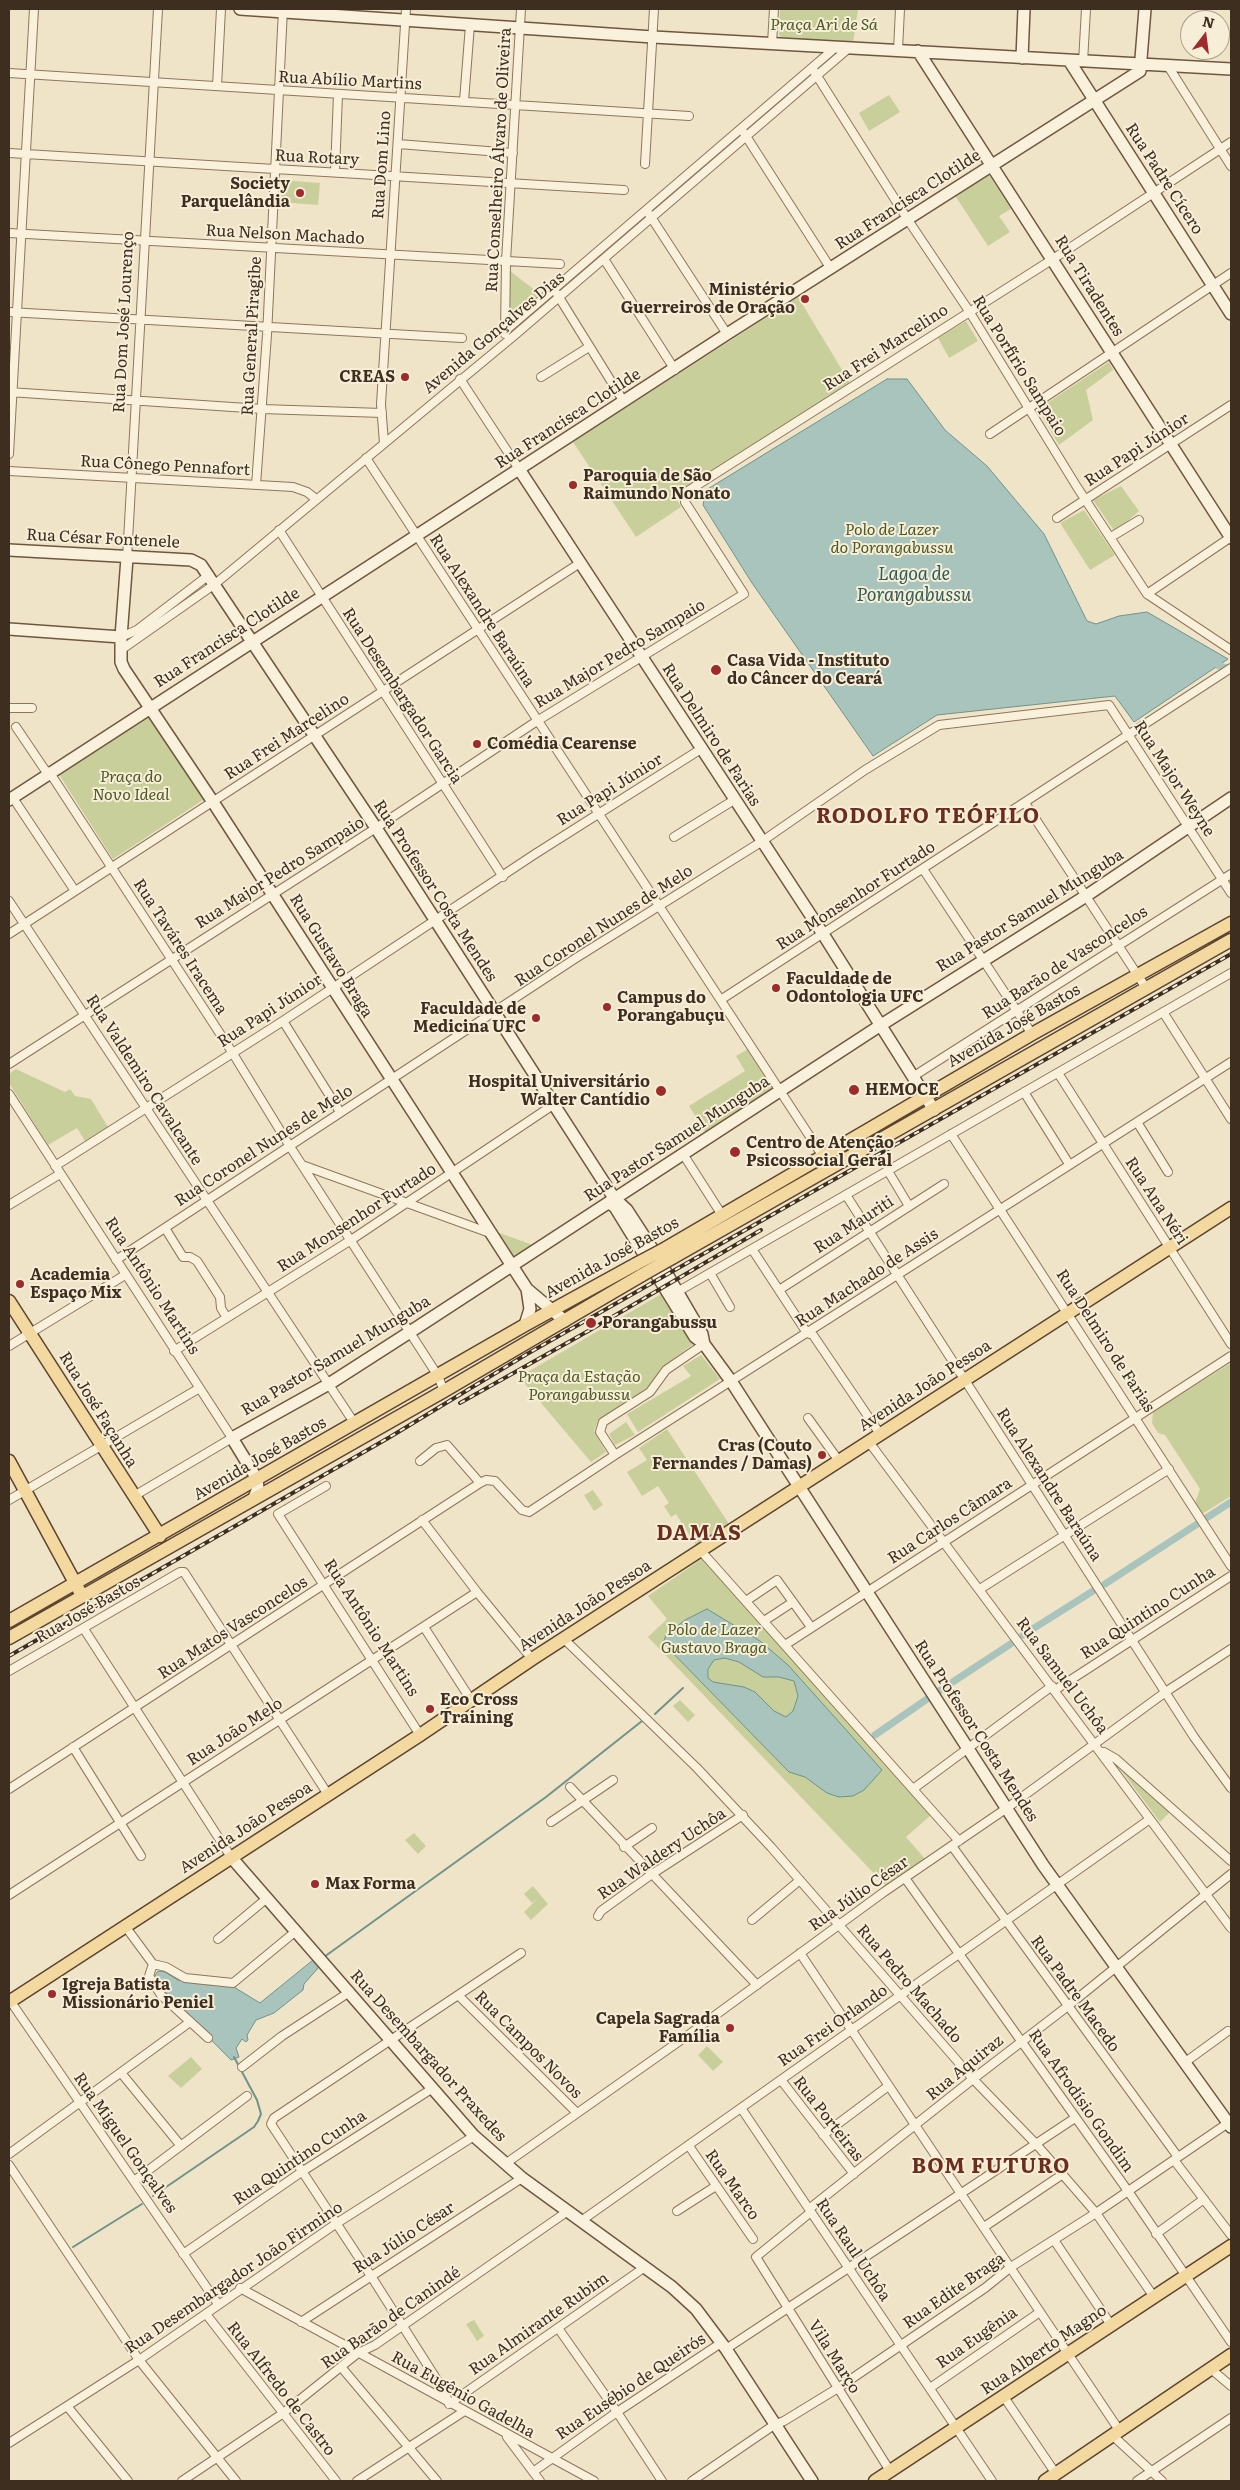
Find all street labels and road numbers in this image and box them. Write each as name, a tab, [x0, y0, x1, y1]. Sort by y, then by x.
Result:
street label: Rua Conselheiro Álvaro de Oliveira	[482, 27, 516, 293]
street label: Rua Abílio Martins	[278, 68, 422, 94]
street label: Rua Dom Lino	[369, 110, 395, 220]
street label: Rua Padre Cícero	[1121, 120, 1207, 238]
street label: Rua Rotary	[274, 146, 360, 170]
street label: Rua Francisca Clotilde	[832, 146, 984, 254]
street label: Rua Nelson Machado	[205, 221, 365, 249]
street label: Rua Dom José Lourenço	[110, 231, 138, 413]
street label: Rua Tiradentes	[1050, 232, 1128, 340]
street label: Rua General Piragibe	[238, 256, 266, 416]
street label: Avenida Gonçalves Dias	[419, 268, 569, 398]
street label: Rua Porfírio Sampaio	[968, 292, 1070, 440]
street label: Rua Frei Marcelino	[820, 301, 952, 395]
street label: Rua Francisca Clotilde	[492, 365, 644, 473]
street label: Rua Papi Júnior	[1081, 409, 1193, 491]
street label: Rua Cônego Pennafort	[80, 452, 250, 480]
street label: Rua César Fontenele	[26, 525, 180, 553]
street label: Rua Alexandre Baraúna	[425, 531, 539, 691]
street label: Rua Francisca Clotilde	[151, 584, 303, 692]
street label: Rua Major Pedro Sampaio	[531, 595, 709, 713]
street label: Rua Desembargador Garcia	[338, 604, 466, 788]
street label: Rua Delmiro de Farias	[658, 660, 764, 810]
street label: Rua Frei Marcelino	[221, 690, 353, 784]
street label: Rua Major Weyne	[1129, 718, 1219, 840]
street label: Rua Papi Júnior	[554, 750, 666, 830]
street label: Rua Professor Costa Mendes	[369, 797, 501, 985]
street label: Rua Major Pedro Sampaio	[192, 813, 368, 933]
street label: Rua Monsenhor Furtado	[773, 837, 939, 955]
street label: Rua Pastor Samuel Munguba	[933, 845, 1127, 977]
street label: Rua Coronel Nunes de Melo	[511, 861, 697, 991]
street label: Rua Taváres Iracema	[129, 876, 231, 1018]
street label: Rua Gustavo Braga	[285, 891, 377, 1021]
street label: Rua Barão de Vasconcelos	[979, 902, 1151, 1024]
street label: Rua Papi Júnior	[214, 970, 326, 1052]
street label: Avenida José Bastos	[944, 980, 1084, 1072]
street label: Rua Valdemiro Cavalcante	[82, 991, 206, 1169]
street label: Rua Pastor Samuel Munguba	[581, 1072, 773, 1206]
street label: Rua Coronel Nunes de Melo	[171, 1081, 357, 1211]
street label: Rua Ana Néri	[1121, 1154, 1191, 1248]
street label: Rua Monsenhor Furtado	[274, 1159, 440, 1277]
street label: Rua Mauriti	[811, 1192, 897, 1258]
street label: Avenida José Bastos	[542, 1213, 682, 1303]
street label: Rua Antônio Martins	[100, 1214, 204, 1358]
street label: Rua Machado de Assis	[792, 1225, 942, 1331]
street label: Rua Delmiro de Farias	[1052, 1266, 1158, 1416]
street label: Rua Pastor Samuel Munguba	[238, 1292, 434, 1420]
street label: Avenida João Pessoa	[855, 1336, 995, 1436]
street label: Rua José Façanha	[55, 1349, 141, 1471]
street label: Rua Alexandre Baraúna	[992, 1405, 1106, 1565]
street label: Avenida José Bastos	[190, 1413, 330, 1505]
street label: Rua Carlos Câmara	[884, 1474, 1016, 1568]
street label: Rua Antônio Martins	[319, 1556, 423, 1700]
street label: Avenida João Pessoa	[515, 1556, 655, 1656]
street label: Rua Quintino Cunha	[1077, 1562, 1219, 1664]
street label: Rua José Bastos	[32, 1572, 144, 1648]
street label: Rua Matos Vasconcelos	[155, 1573, 311, 1683]
street label: Rua Samuel Uchôa	[1012, 1614, 1112, 1738]
street label: Rua Professor Costa Mendes	[910, 1637, 1042, 1825]
street label: Rua João Melo	[184, 1694, 286, 1770]
street label: Avenida João Pessoa	[176, 1778, 316, 1878]
street label: Rua Waldery Uchôa	[594, 1804, 730, 1904]
street label: Rua Júlio César	[805, 1853, 913, 1935]
street label: Rua Pedro Machado	[852, 1921, 966, 2047]
street label: Rua Padre Macedo	[1026, 1932, 1124, 2056]
street label: Rua Desembargador Praxedes	[346, 1966, 510, 2146]
street label: Rua Frei Orlando	[775, 1981, 891, 2071]
street label: Rua Campos Novos	[470, 1987, 586, 2103]
street label: Rua Afrodísio Gondim	[1024, 2026, 1138, 2176]
street label: Rua Aquiraz	[923, 2031, 1007, 2105]
street label: Rua Miguel Gonçalves	[69, 2069, 181, 2217]
street label: Rua Porteiras	[789, 2073, 867, 2165]
street label: Rua Quintino Cunha	[230, 2106, 370, 2210]
street label: Rua Marco	[701, 2146, 763, 2224]
street label: Rua Raul Uchôa	[812, 2195, 894, 2305]
street label: Rua Desembargador João Firmino	[122, 2198, 346, 2358]
street label: Rua Júlio César	[350, 2198, 458, 2278]
street label: Rua Edite Braga	[899, 2249, 1009, 2333]
street label: Rua Barão de Canindé	[318, 2263, 464, 2373]
street label: Rua Almirante Rubim	[465, 2269, 613, 2379]
street label: Rua Alberto Magno	[977, 2301, 1111, 2399]
street label: Rua Eugênia	[933, 2303, 1021, 2373]
street label: Vila Março	[804, 2317, 864, 2397]
street label: Rua Alfredo de Castro	[223, 2318, 339, 2460]
street label: Rua Eusébio de Queirós	[552, 2330, 710, 2444]
street label: Rua Eugênio Gadelha	[388, 2348, 538, 2442]

